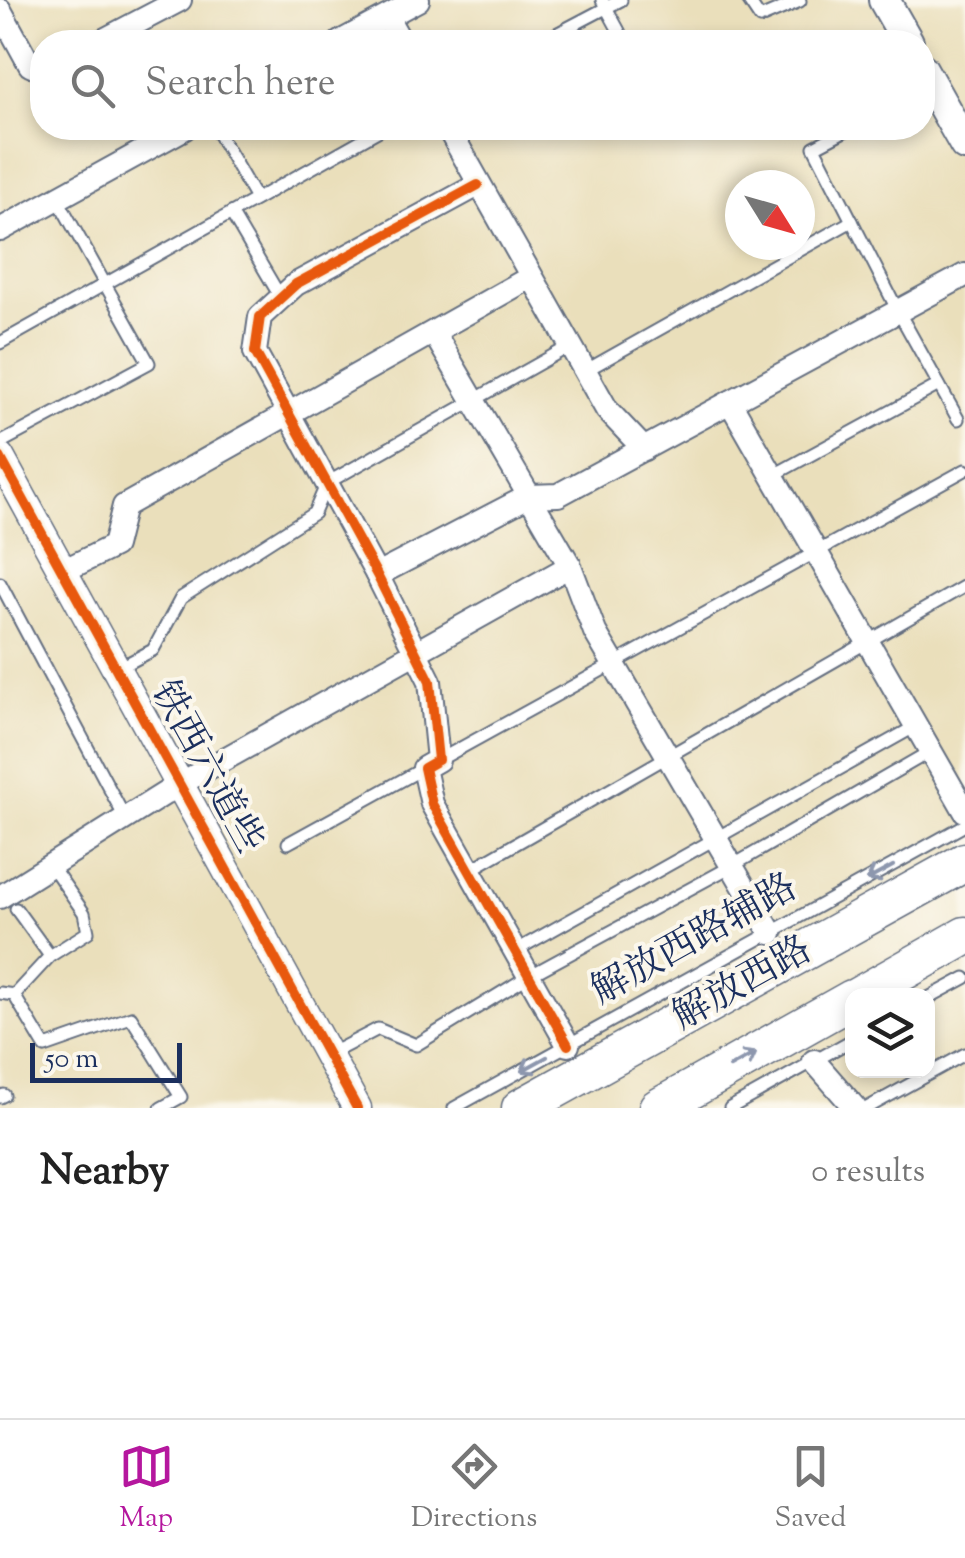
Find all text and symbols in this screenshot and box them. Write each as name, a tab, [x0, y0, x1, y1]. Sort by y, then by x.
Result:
search box	[30, 30, 935, 140]
icon: search	[65, 58, 120, 113]
text: Search here	[145, 58, 336, 112]
north arrow	[725, 170, 815, 260]
street label: 铁西六道些	[135, 672, 275, 864]
one-way arrow	[865, 863, 895, 883]
street label: 解放西路辅路	[584, 866, 806, 1016]
street label: 解放西路	[665, 928, 821, 1042]
map controls	[845, 988, 935, 1078]
button: layers	[845, 988, 935, 1078]
scale bar	[30, 1038, 182, 1082]
text: 50 m	[45, 1040, 99, 1080]
one-way arrow	[728, 1050, 758, 1070]
one-way arrow	[520, 1054, 549, 1074]
text: Nearby	[40, 1143, 169, 1203]
text: 0 results	[811, 1150, 925, 1196]
tab: Map	[119, 1439, 174, 1539]
tab: Directions	[411, 1439, 537, 1539]
tab: Saved	[774, 1439, 846, 1539]

